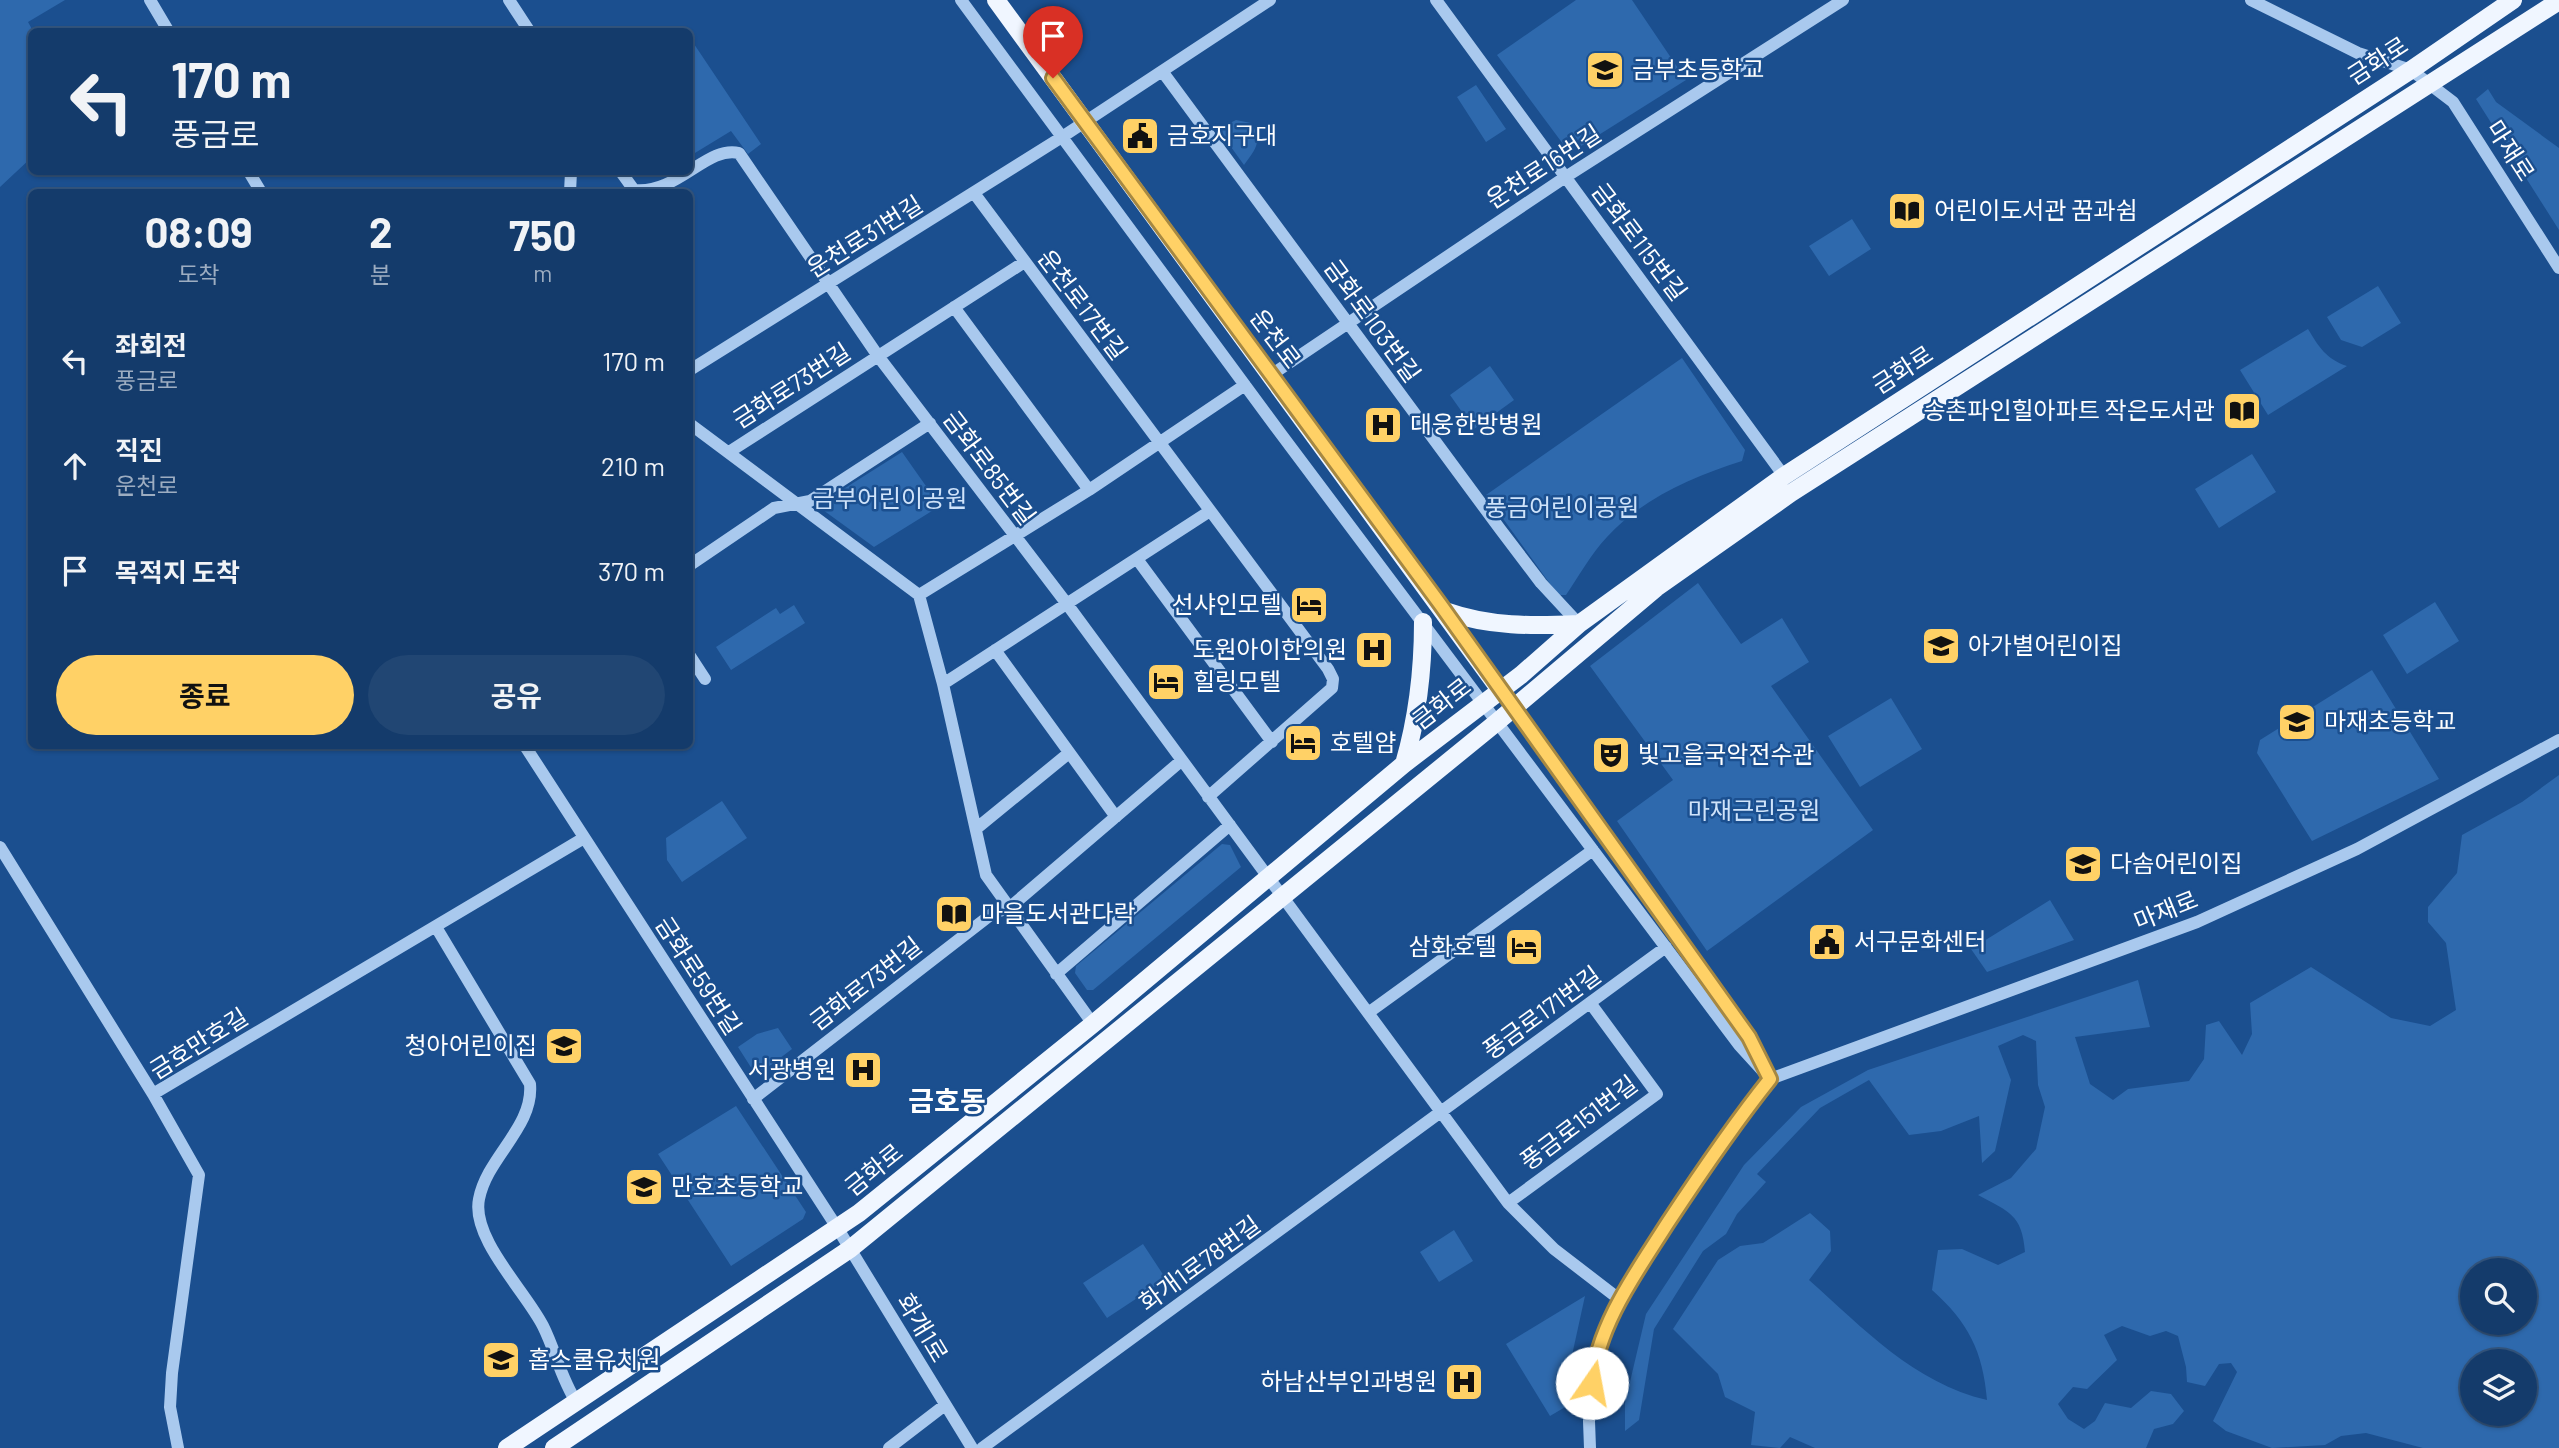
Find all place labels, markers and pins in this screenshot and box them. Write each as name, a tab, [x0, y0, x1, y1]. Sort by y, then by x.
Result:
pin	[1023, 6, 1083, 78]
school or university icon: 금부초등학교	[1584, 49, 1626, 91]
place label: 금부초등학교	[1632, 54, 1764, 83]
public building icon: 금호지구대	[1119, 115, 1161, 157]
place label: 금호지구대	[1167, 120, 1277, 149]
library icon: 어린이도서관 꿈과쉼	[1886, 190, 1928, 232]
place label: 어린이도서관 꿈과쉼	[1934, 195, 2138, 224]
library icon: 송촌파인힐아파트 작은도서관	[2221, 390, 2263, 432]
place label: 송촌파인힐아파트 작은도서관	[1923, 395, 2215, 424]
hospital icon: 대웅한방병원	[1362, 404, 1404, 446]
place label: 대웅한방병원	[1410, 409, 1542, 438]
hotel icon: 선샤인모텔	[1288, 584, 1330, 626]
place label: 선샤인모텔	[1172, 589, 1282, 618]
school or university icon: 아가별어린이집	[1920, 625, 1962, 667]
hospital icon: 도원아이한의원	[1353, 629, 1395, 671]
place label: 아가별어린이집	[1968, 630, 2123, 659]
place label: 도원아이한의원	[1192, 634, 1347, 663]
hotel icon: 힐링모텔	[1145, 661, 1187, 703]
place label: 힐링모텔	[1193, 666, 1281, 695]
school or university icon: 마재초등학교	[2276, 701, 2318, 743]
place label: 마재초등학교	[2324, 706, 2456, 735]
hotel icon: 호텔얌	[1282, 722, 1324, 764]
place label: 호텔얌	[1330, 727, 1396, 756]
theatre icon: 빛고을국악전수관	[1590, 734, 1632, 776]
place label: 빛고을국악전수관	[1638, 739, 1815, 768]
school or university icon: 다솜어린이집	[2062, 843, 2104, 885]
place label: 다솜어린이집	[2110, 848, 2242, 877]
library icon: 마을도서관다락	[933, 893, 975, 935]
place label: 마을도서관다락	[981, 898, 1136, 927]
public building icon: 서구문화센터	[1806, 921, 1848, 963]
hotel icon: 삼화호텔	[1503, 926, 1545, 968]
place label: 서구문화센터	[1854, 926, 1986, 955]
place label: 삼화호텔	[1409, 931, 1497, 960]
school or university icon: 청아어린이집	[543, 1025, 585, 1067]
place label: 청아어린이집	[405, 1030, 537, 1059]
hospital icon: 서광병원	[842, 1049, 884, 1091]
place label: 서광병원	[748, 1054, 836, 1083]
school or university icon: 만호초등학교	[623, 1166, 665, 1208]
place label: 만호초등학교	[671, 1171, 803, 1200]
school or university icon: 홉스쿨유치원	[480, 1339, 522, 1381]
place label: 홉스쿨유치원	[528, 1344, 660, 1373]
hospital icon: 하남산부인과병원	[1443, 1361, 1485, 1403]
place label: 하남산부인과병원	[1260, 1366, 1437, 1395]

